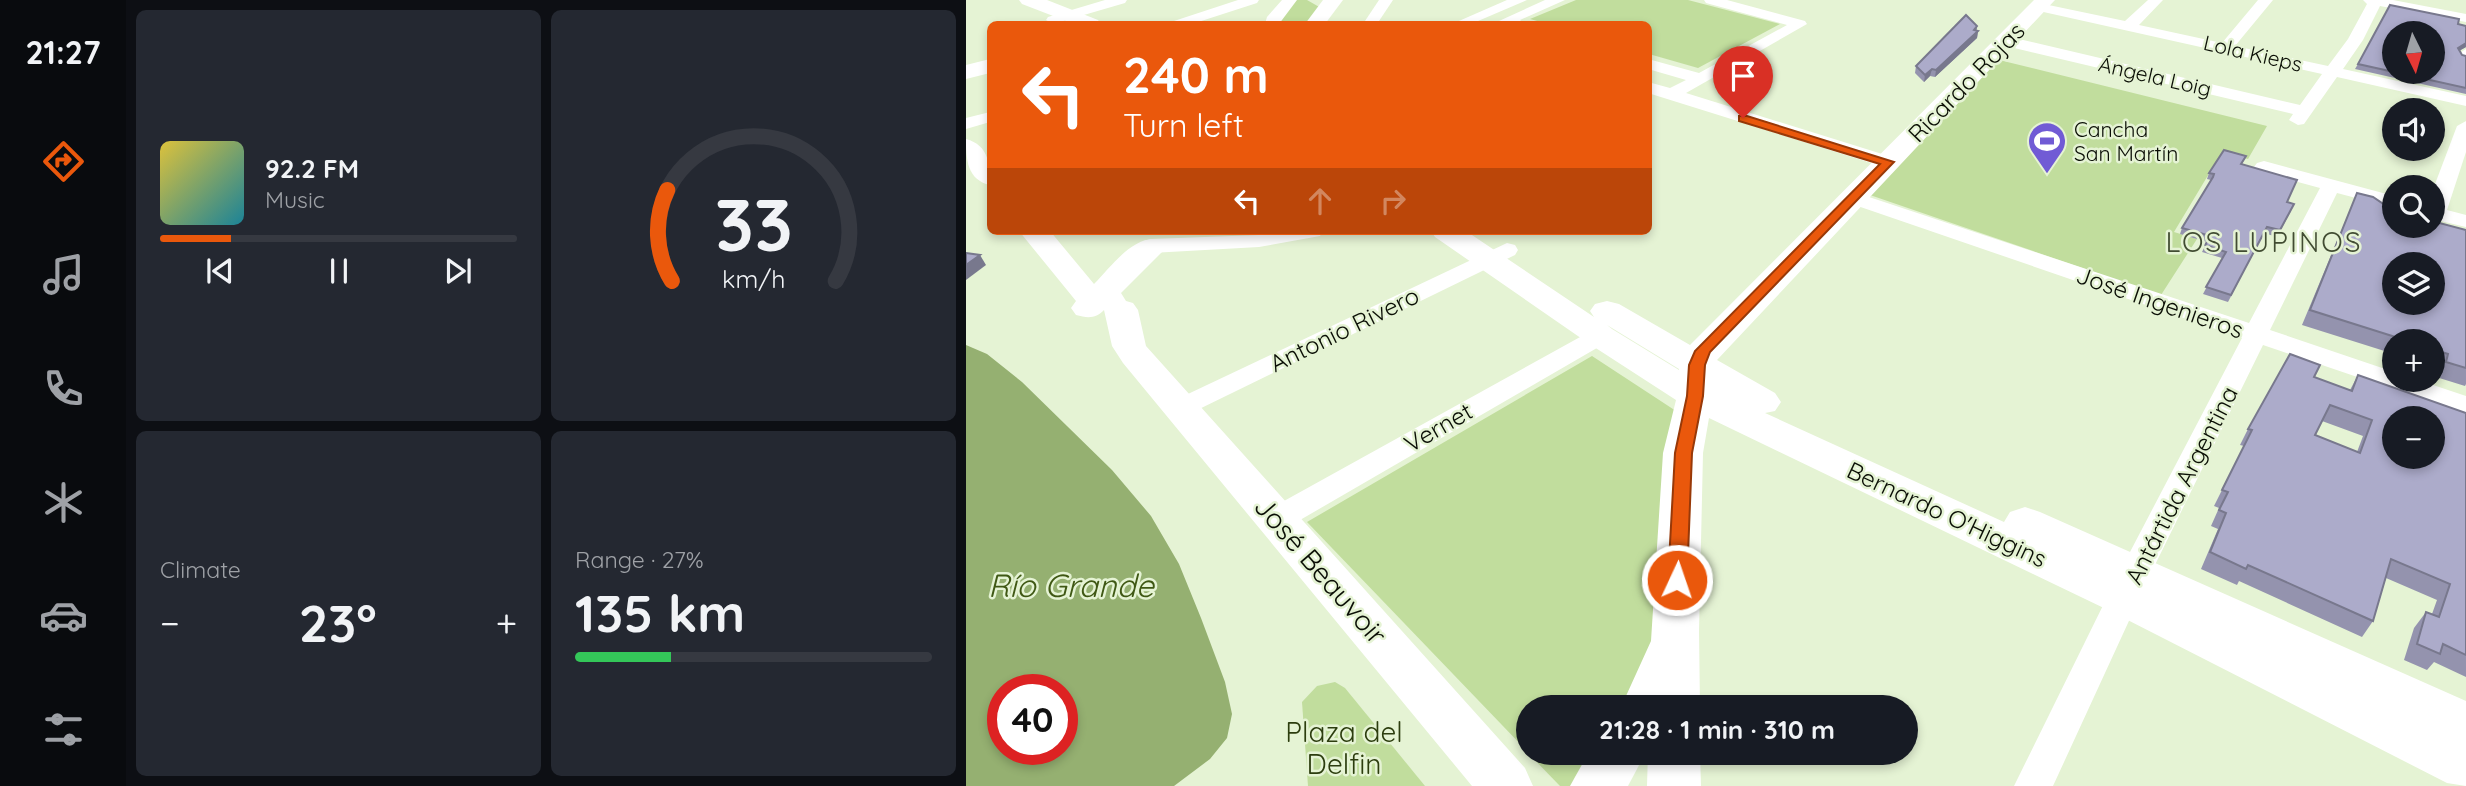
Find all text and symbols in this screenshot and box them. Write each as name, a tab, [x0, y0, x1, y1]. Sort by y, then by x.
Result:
street label: Ricardo Rojas	[1901, 16, 2031, 148]
north arrow	[2382, 21, 2445, 84]
map controls	[2382, 21, 2445, 469]
street label: Lola Kieps	[2201, 29, 2305, 77]
text: 21:27	[25, 32, 101, 72]
text: 240 m	[1123, 44, 1269, 105]
pin	[1713, 46, 1773, 118]
icon: left	[1008, 49, 1099, 140]
street label: Ángela Loig	[2096, 50, 2214, 102]
icon: arrive	[1724, 57, 1762, 95]
button: sound	[2382, 98, 2445, 161]
text: Turn left	[1123, 105, 1244, 145]
place label: Cancha San Martín	[2074, 116, 2178, 166]
sports icon: Cancha San Martín	[2026, 120, 2068, 175]
icon: directions	[39, 137, 88, 186]
text: 92.2 FM	[265, 152, 359, 185]
button: search	[2382, 175, 2445, 238]
text: 33	[714, 179, 793, 270]
icon: left	[1228, 182, 1266, 220]
icon: ahead	[1301, 182, 1339, 220]
icon: right	[1374, 182, 1412, 220]
text: Music	[265, 185, 325, 214]
district label: LOS LUPINOS	[2165, 224, 2363, 259]
icon: music	[39, 250, 88, 299]
icon: previous	[201, 252, 239, 290]
icon: pause	[320, 252, 358, 290]
icon: next	[439, 252, 477, 290]
button: layers	[2382, 252, 2445, 315]
street label: José Ingenieros	[2073, 259, 2247, 345]
text: km/h	[722, 263, 785, 294]
street label: Antonio Rivero	[1264, 280, 1424, 378]
button: +	[2382, 329, 2445, 392]
icon: phone	[39, 364, 88, 413]
street label: Antártida Argentina	[2118, 381, 2244, 589]
street label: Vernet	[1399, 396, 1477, 458]
button: −	[2382, 406, 2445, 469]
street label: Bernardo O'Higgins	[1842, 455, 2052, 573]
icon: climate	[39, 478, 88, 527]
street label: José Beauvoir	[1247, 489, 1395, 651]
position arrow	[1640, 543, 1714, 617]
text: Range · 27%	[575, 545, 704, 574]
text: Climate	[160, 555, 241, 584]
water label: Río Grande	[988, 565, 1156, 605]
text: 135 km	[575, 580, 745, 645]
text: 23°	[299, 590, 377, 655]
icon: car	[39, 591, 88, 640]
text: −	[160, 599, 180, 647]
text: +	[496, 599, 517, 647]
speed limit sign: 40	[987, 674, 1078, 765]
icon: filters	[39, 705, 88, 754]
text: 21:28 · 1 min · 310 m	[1599, 713, 1835, 746]
park label: Plaza del Delfin	[1285, 714, 1403, 781]

